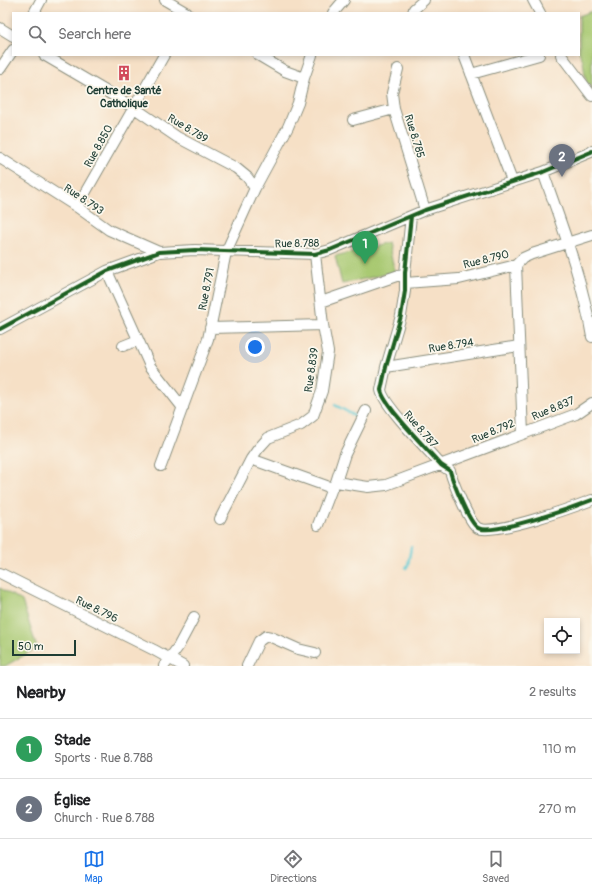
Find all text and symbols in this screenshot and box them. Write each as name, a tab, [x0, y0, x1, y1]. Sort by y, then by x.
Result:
search box	[12, 12, 580, 56]
icon: search	[26, 23, 48, 45]
text: Search here	[58, 25, 131, 44]
building icon: Centre de Santé Catholique	[115, 64, 133, 82]
place label: Centre de Santé Catholique	[87, 84, 162, 110]
street label: Rue 8.789	[165, 111, 211, 146]
street label: Rue 8.785	[402, 113, 427, 160]
street label: Rue 8.850	[81, 123, 115, 170]
pin: 2	[549, 144, 575, 177]
street label: Rue 8.793	[61, 181, 106, 217]
pin: 1	[352, 231, 378, 264]
street label: Rue 8.788	[275, 237, 320, 250]
street label: Rue 8.790	[462, 248, 510, 271]
street label: Rue 8.791	[196, 267, 217, 312]
street label: Rue 8.794	[428, 335, 475, 355]
your location	[245, 337, 265, 357]
street label: Rue 8.839	[302, 347, 321, 393]
street label: Rue 8.837	[530, 394, 577, 423]
street label: Rue 8.787	[401, 408, 440, 451]
street label: Rue 8.792	[470, 417, 517, 446]
street label: Rue 8.796	[73, 594, 120, 625]
map controls	[544, 618, 580, 654]
button: locate	[544, 618, 580, 654]
scale bar	[12, 638, 76, 657]
text: 50 m	[18, 640, 44, 653]
text: Nearby	[16, 682, 65, 703]
text: 2 results	[529, 684, 576, 700]
text: Stade	[54, 731, 91, 750]
text: 1	[26, 741, 32, 757]
text: 110 m	[543, 741, 576, 757]
text: Sports · Rue 8.788	[54, 750, 153, 766]
text: Église	[54, 791, 90, 810]
text: 2	[25, 801, 33, 817]
text: 270 m	[539, 801, 576, 817]
text: Church · Rue 8.788	[54, 810, 155, 826]
tab: Map	[83, 848, 105, 885]
tab: Directions	[270, 848, 317, 885]
tab: Saved	[482, 848, 509, 885]

